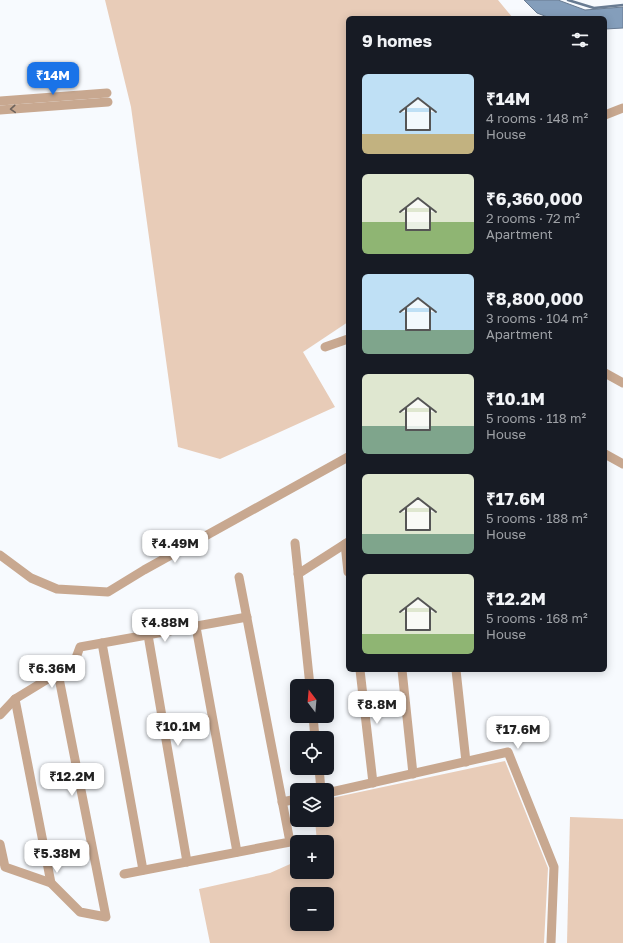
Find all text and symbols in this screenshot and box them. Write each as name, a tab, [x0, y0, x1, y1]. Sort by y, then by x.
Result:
icon: filters	[569, 29, 591, 51]
text: 9 homes	[362, 30, 432, 51]
pin: ₹14M	[29, 62, 77, 96]
text: ₹14M	[36, 67, 70, 83]
text: ₹14M	[486, 88, 530, 109]
icon: home	[394, 90, 442, 138]
one-way arrow	[10, 105, 16, 114]
text: 4 rooms · 148 m²	[486, 110, 588, 126]
text: House	[486, 126, 526, 142]
text: ₹6,360,000	[486, 188, 583, 209]
icon: home	[394, 190, 442, 238]
text: 2 rooms · 72 m²	[486, 210, 580, 226]
text: Apartment	[486, 226, 553, 242]
text: ₹8,800,000	[486, 288, 584, 309]
icon: home	[394, 290, 442, 338]
text: 3 rooms · 104 m²	[486, 310, 588, 326]
text: Apartment	[486, 326, 553, 342]
text: ₹10.1M	[486, 388, 545, 409]
icon: home	[394, 390, 442, 438]
text: 5 rooms · 118 m²	[486, 410, 586, 426]
text: House	[486, 426, 526, 442]
text: ₹17.6M	[486, 488, 545, 509]
icon: home	[394, 490, 442, 538]
text: 5 rooms · 188 m²	[486, 510, 588, 526]
text: House	[486, 526, 526, 542]
pin: ₹4.49M	[142, 530, 208, 564]
text: ₹4.49M	[151, 535, 199, 551]
text: ₹12.2M	[486, 588, 546, 609]
icon: home	[394, 590, 442, 638]
pin: ₹4.88M	[132, 609, 198, 643]
text: 5 rooms · 168 m²	[486, 610, 588, 626]
text: ₹4.88M	[141, 614, 189, 630]
text: House	[486, 626, 526, 642]
pin: ₹6.36M	[19, 655, 85, 689]
text: ₹6.36M	[28, 660, 76, 676]
north arrow	[290, 679, 334, 723]
map controls	[290, 679, 334, 931]
pin: ₹8.8M	[349, 691, 405, 725]
text: ₹8.8M	[357, 696, 397, 712]
pin: ₹10.1M	[145, 713, 211, 747]
pin: ₹17.6M	[485, 716, 551, 750]
text: ₹10.1M	[155, 718, 201, 734]
text: ₹17.6M	[495, 721, 541, 737]
button: locate	[290, 731, 334, 775]
pin: ₹12.2M	[39, 763, 105, 797]
text: ₹12.2M	[49, 768, 95, 784]
button: layers	[290, 783, 334, 827]
button: +	[290, 835, 334, 879]
pin: ₹5.38M	[24, 840, 90, 874]
text: ₹5.38M	[33, 845, 81, 861]
button: −	[290, 887, 334, 931]

